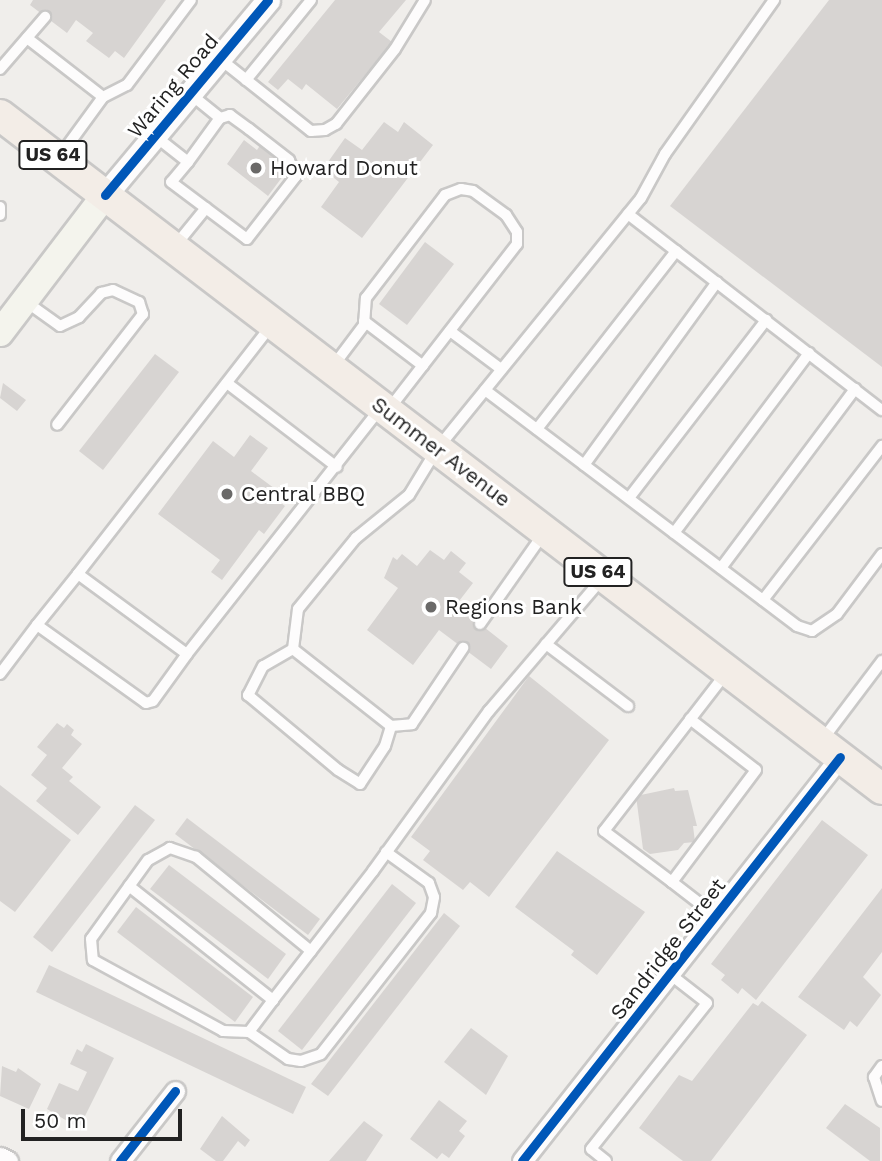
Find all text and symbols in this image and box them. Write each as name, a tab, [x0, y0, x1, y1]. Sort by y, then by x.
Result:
street label: Waring Road	[122, 29, 224, 143]
road number: US 64	[18, 140, 88, 170]
place label: Howard Donut	[270, 155, 418, 181]
marker: Howard Donut	[248, 160, 264, 176]
street label: Summer Avenue	[366, 391, 516, 513]
place label: Central BBQ	[241, 481, 366, 507]
marker: Central BBQ	[219, 486, 235, 502]
road number: US 64	[563, 556, 633, 587]
place label: Regions Bank	[445, 594, 582, 620]
marker: Regions Bank	[423, 599, 439, 615]
street label: Sandridge Street	[605, 873, 731, 1025]
scale bar	[24, 1094, 186, 1138]
text: 50 m	[34, 1108, 86, 1133]

